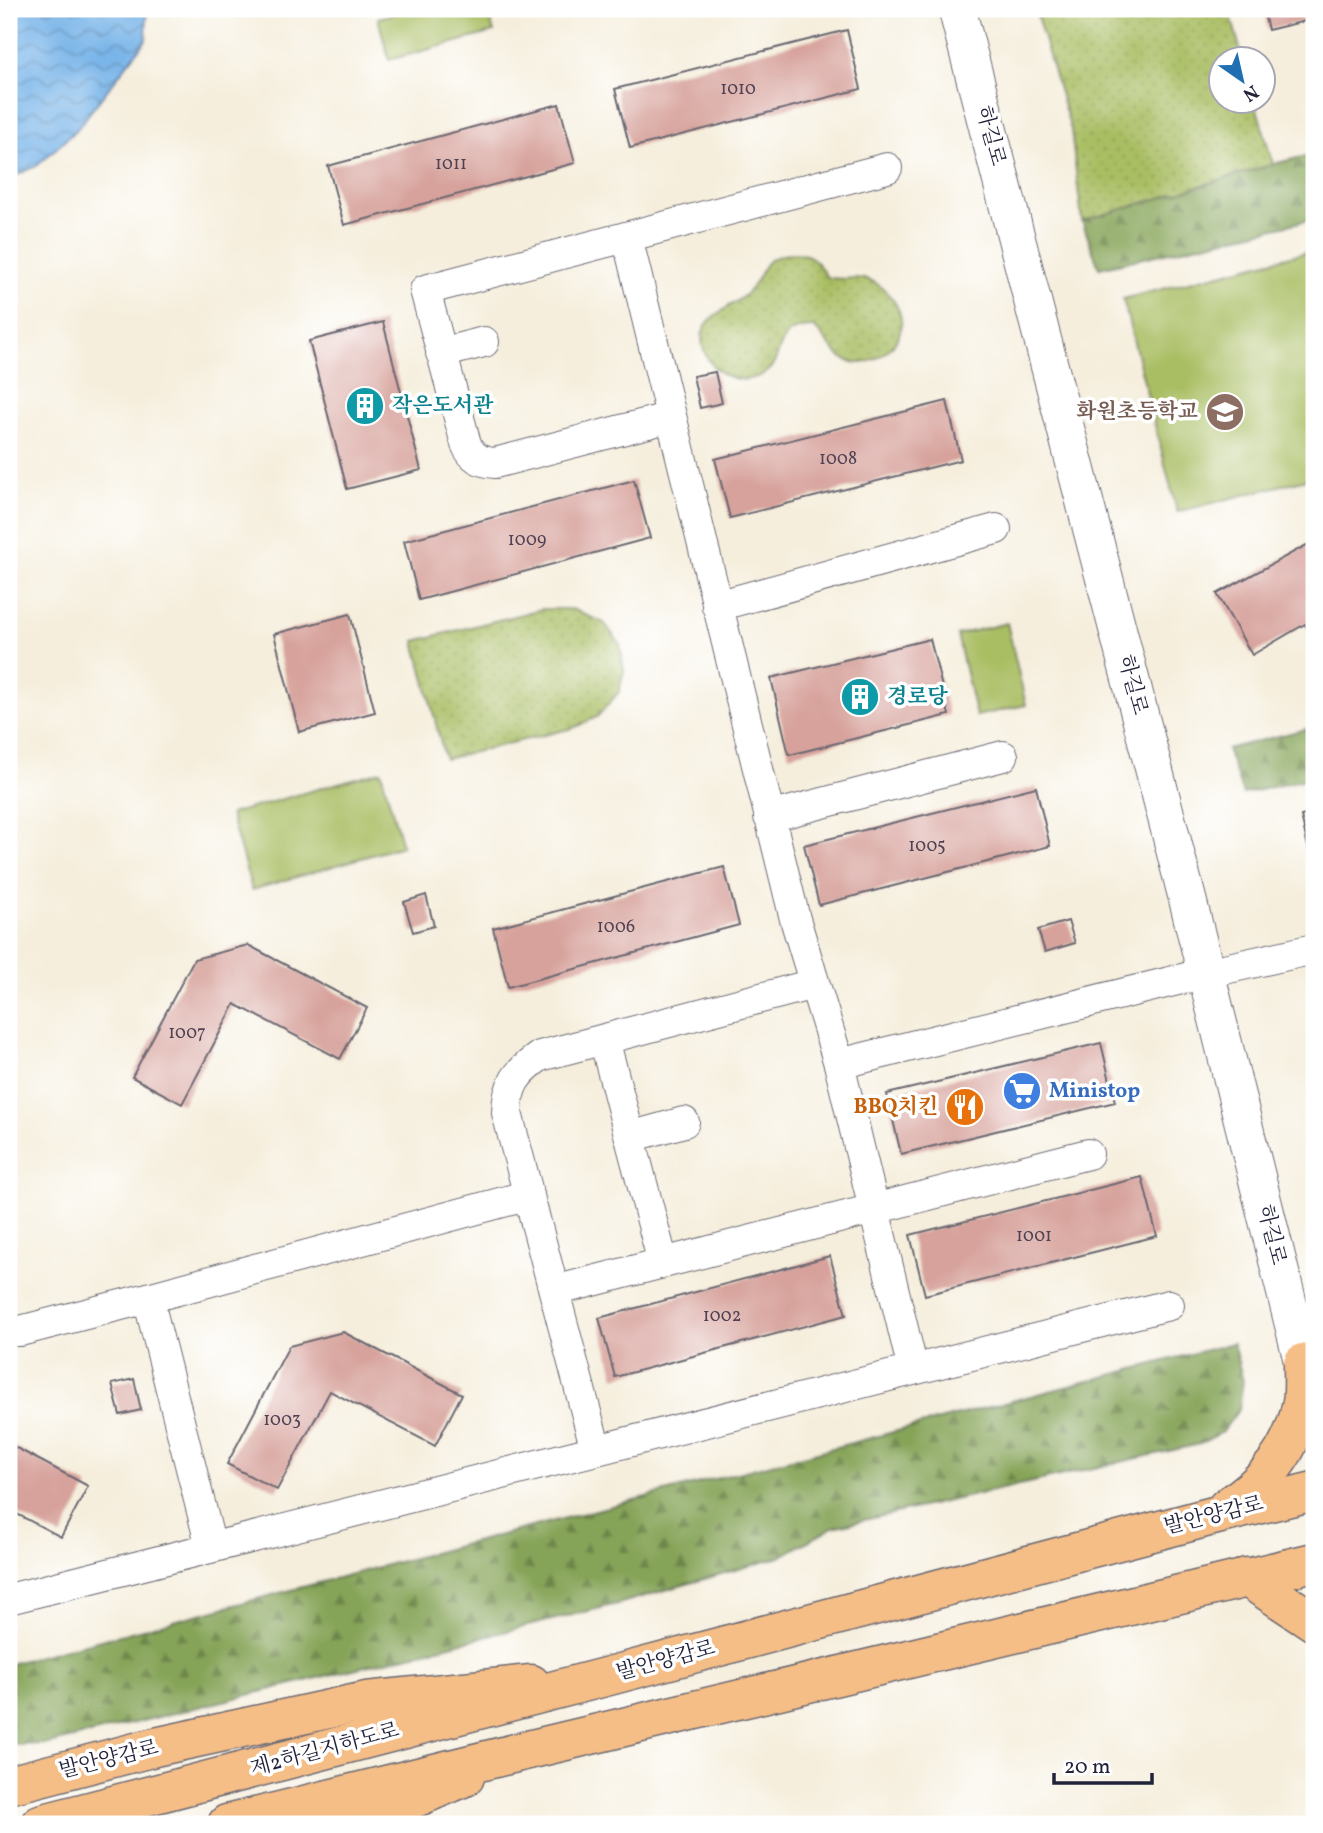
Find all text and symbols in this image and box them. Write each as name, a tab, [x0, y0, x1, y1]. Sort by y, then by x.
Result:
north arrow	[1208, 46, 1278, 116]
house number: 1010	[720, 77, 756, 102]
text: N	[1237, 78, 1263, 107]
street label: 하길로	[968, 103, 1012, 169]
house number: 1011	[435, 152, 467, 177]
building icon: 작은도서관	[344, 385, 386, 427]
school or university icon: 화원초등학교	[1204, 391, 1246, 433]
place label: 작은도서관	[392, 392, 494, 421]
place label: 화원초등학교	[1076, 398, 1198, 427]
house number: 1008	[819, 447, 857, 472]
house number: 1009	[508, 528, 546, 553]
street label: 하길로	[1110, 652, 1154, 718]
building icon: 경로당	[839, 676, 881, 718]
place label: 경로당	[887, 683, 949, 712]
house number: 1005	[908, 834, 946, 859]
house number: 1006	[597, 915, 635, 940]
house number: 1007	[168, 1021, 206, 1046]
supermarket icon: Ministop	[1001, 1070, 1043, 1112]
place label: Ministop	[1049, 1077, 1140, 1106]
restaurant icon: BBQ치킨	[944, 1086, 986, 1128]
place label: BBQ치킨	[854, 1093, 938, 1122]
street label: 하길로	[1250, 1202, 1292, 1268]
house number: 1001	[1016, 1224, 1052, 1249]
house number: 1002	[703, 1304, 741, 1329]
house number: 1003	[263, 1408, 301, 1433]
street label: 발안양감로	[1161, 1490, 1267, 1542]
street label: 발안양감로	[613, 1634, 719, 1688]
street label: 제2하길지하도로	[247, 1716, 403, 1784]
street label: 발안양감로	[56, 1734, 162, 1786]
scale bar	[1054, 1742, 1152, 1786]
text: 20 m	[1064, 1753, 1110, 1782]

